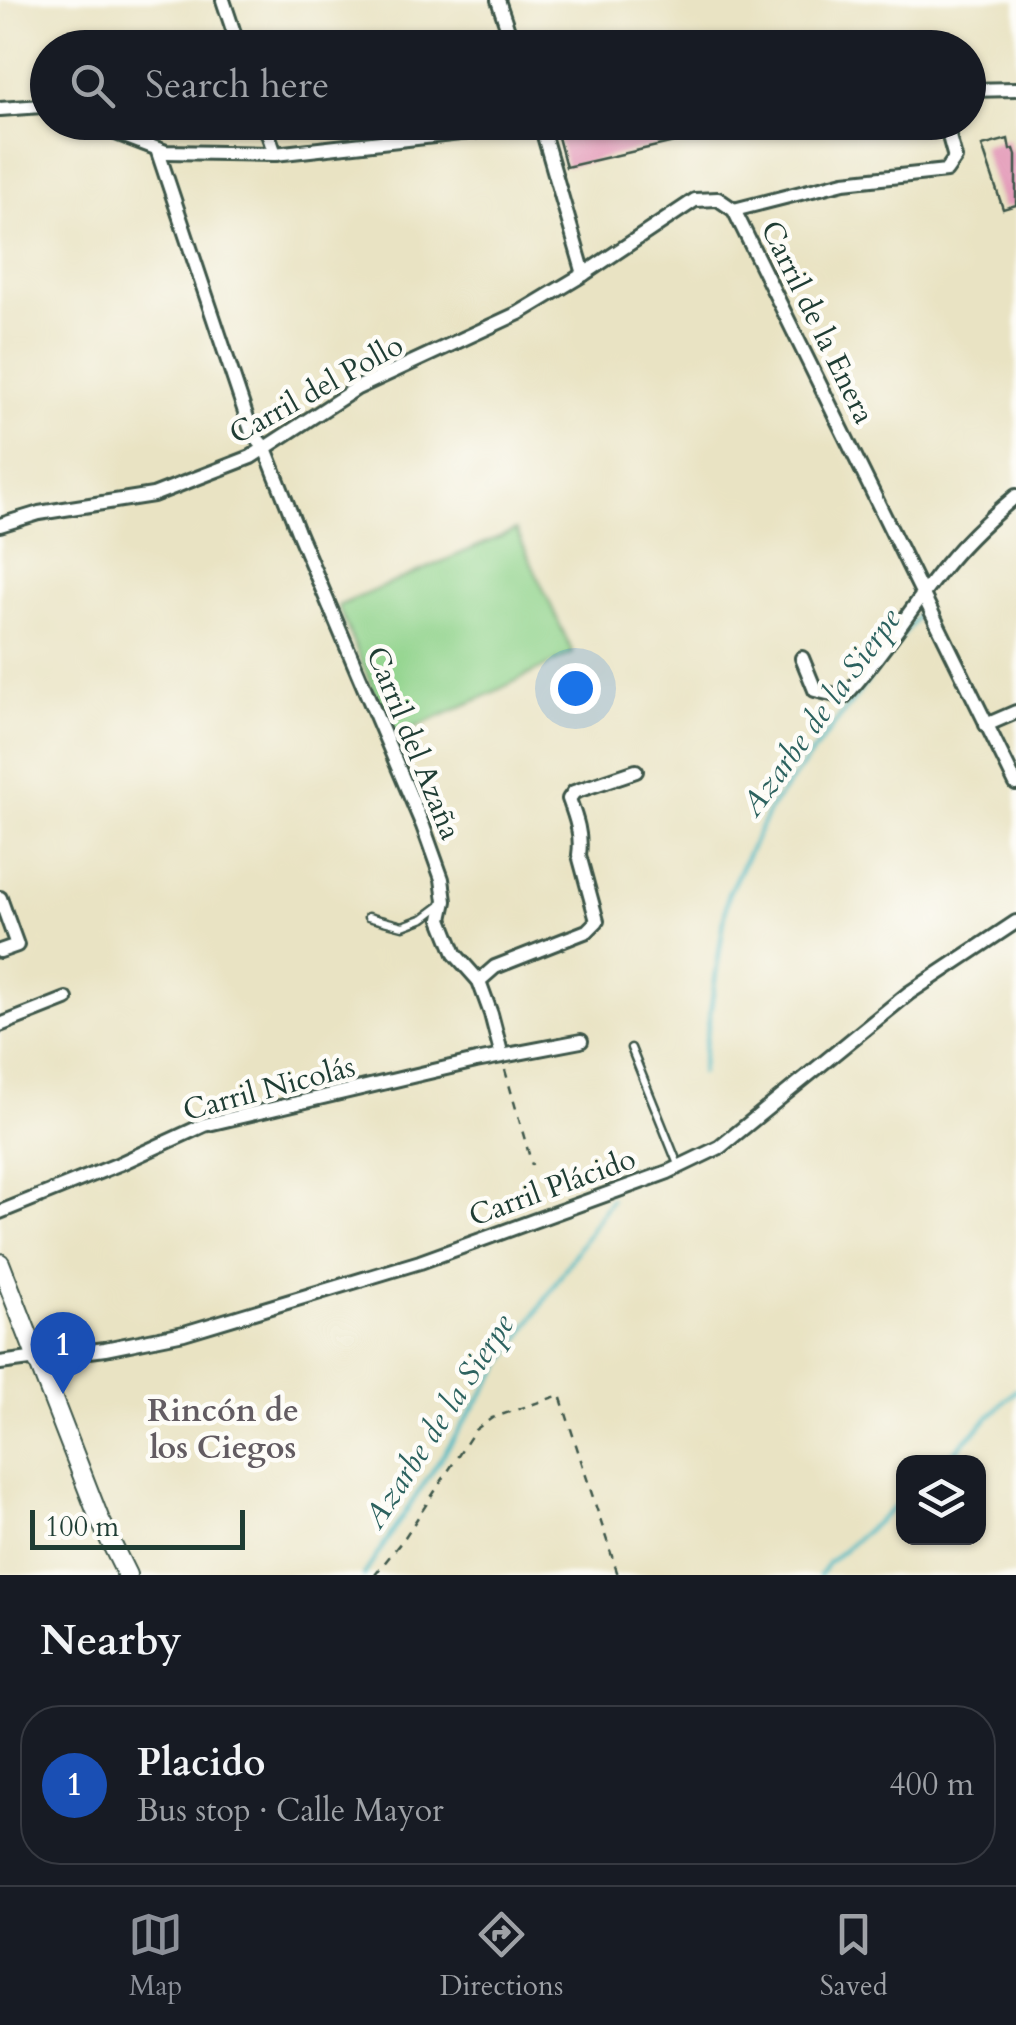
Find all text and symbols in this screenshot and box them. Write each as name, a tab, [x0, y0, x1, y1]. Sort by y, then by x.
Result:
search box	[30, 30, 986, 140]
icon: search	[65, 58, 120, 113]
text: Search here	[145, 59, 329, 111]
street label: Carril de la Enera	[751, 214, 884, 431]
street label: Carril del Pollo	[222, 325, 410, 454]
water label: Azarbe de la Sierpe	[730, 599, 912, 826]
street label: Carril del Azaña	[356, 641, 471, 846]
your location	[550, 663, 601, 714]
street label: Carril Nicolás	[179, 1046, 360, 1131]
street label: Carril Plácido	[463, 1138, 641, 1237]
water label: Azarbe de la Sierpe	[352, 1305, 525, 1538]
pin: 1	[30, 1312, 96, 1394]
district label: Rincón de los Ciegos	[147, 1389, 299, 1470]
map controls	[896, 1455, 986, 1545]
button: layers	[896, 1455, 986, 1545]
scale bar	[30, 1505, 245, 1550]
text: 100 m	[45, 1508, 119, 1546]
text: Nearby	[40, 1612, 182, 1669]
text: Placido	[137, 1737, 265, 1789]
text: 1	[66, 1763, 83, 1807]
text: 400 m	[889, 1763, 974, 1807]
text: Bus stop · Calle Mayor	[137, 1789, 444, 1833]
tab: Map	[128, 1907, 183, 2005]
tab: Directions	[440, 1907, 563, 2005]
tab: Saved	[820, 1907, 888, 2005]

